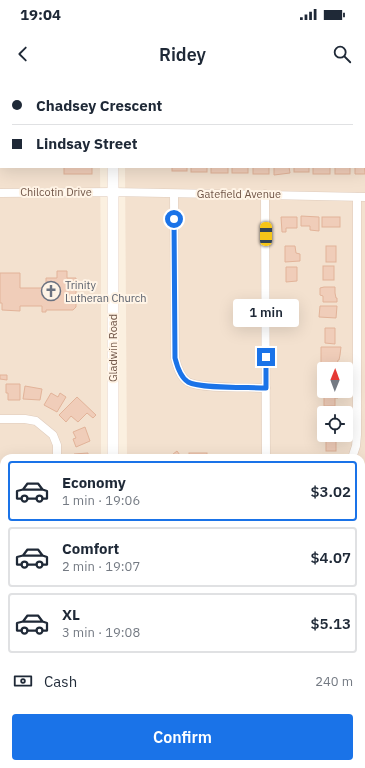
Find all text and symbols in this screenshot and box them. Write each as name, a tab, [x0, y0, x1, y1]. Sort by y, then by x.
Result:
text: 19:04	[20, 5, 61, 24]
icon: back	[12, 43, 34, 65]
text: Ridey	[159, 43, 206, 66]
icon: search	[331, 43, 353, 65]
text: Chadsey Crescent	[36, 96, 162, 115]
text: Lindsay Street	[36, 134, 137, 153]
street label: Chilcotin Drive	[20, 185, 92, 199]
street label: Gatefield Avenue	[197, 187, 281, 201]
route start	[165, 210, 183, 228]
car	[260, 222, 272, 246]
place label: Trinity Lutheran Church	[65, 278, 147, 305]
church icon: Trinity Lutheran Church	[40, 280, 62, 302]
callout: 1 min	[233, 299, 299, 327]
text: 1 min	[249, 304, 283, 321]
street label: Gladwin Road	[106, 314, 120, 382]
route end	[257, 348, 275, 366]
north arrow	[317, 362, 353, 398]
map controls	[317, 362, 353, 442]
button: locate	[317, 406, 353, 442]
icon: car	[14, 473, 50, 509]
text: Economy	[62, 473, 126, 492]
text: $3.02	[311, 482, 351, 501]
text: 1 min · 19:06	[62, 492, 140, 509]
icon: car	[14, 539, 50, 575]
text: Comfort	[62, 539, 119, 558]
text: $4.07	[311, 548, 351, 567]
text: 2 min · 19:07	[62, 558, 140, 575]
icon: car	[14, 605, 50, 641]
text: XL	[62, 605, 80, 624]
text: $5.13	[311, 614, 351, 633]
text: 3 min · 19:08	[62, 624, 140, 641]
icon: cash	[12, 670, 34, 692]
text: Cash	[44, 672, 77, 691]
text: 240 m	[315, 673, 353, 690]
button: Confirm	[12, 714, 353, 760]

